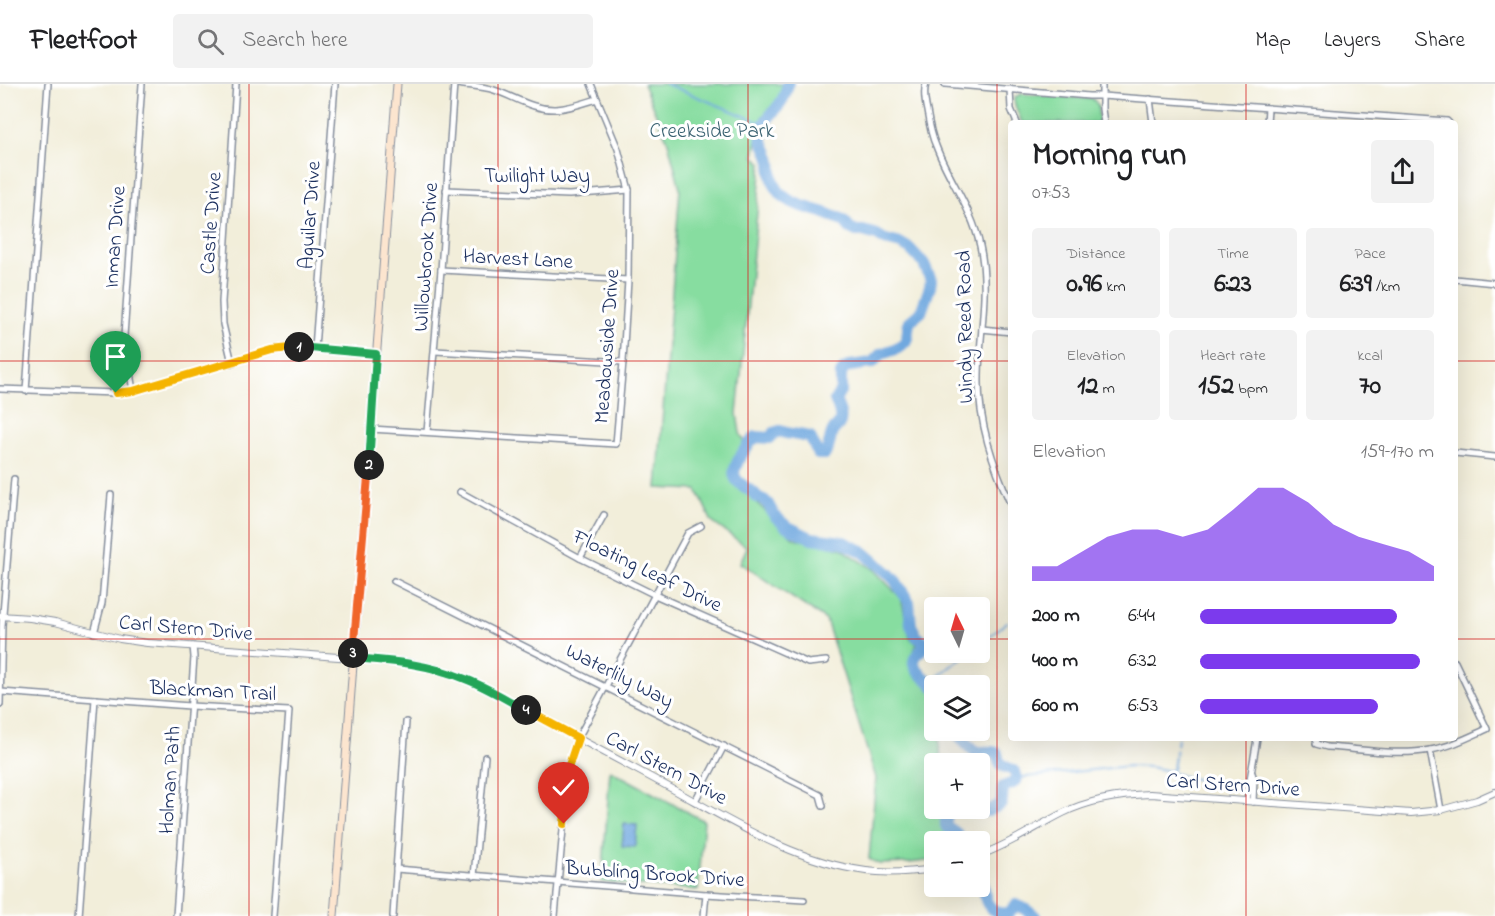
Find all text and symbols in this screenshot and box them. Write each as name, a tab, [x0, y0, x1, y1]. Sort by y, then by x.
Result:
search box	[173, 14, 593, 68]
text: Fleetfoot	[30, 21, 137, 62]
icon: search	[194, 25, 227, 58]
text: Search here	[242, 25, 348, 57]
text: Map	[1255, 26, 1291, 56]
text: Layers	[1324, 26, 1381, 56]
text: Share	[1414, 26, 1465, 56]
park label: Creekside Park	[650, 117, 775, 147]
text: Morning run	[1032, 132, 1186, 180]
button: share	[1371, 140, 1434, 203]
street label: Aguilar Drive	[292, 159, 332, 270]
street label: Twilight Way	[484, 162, 590, 194]
street label: Castle Drive	[193, 170, 231, 275]
text: 07:53	[1032, 179, 1070, 208]
street label: Willowbrook Drive	[407, 181, 447, 333]
street label: Inman Drive	[97, 184, 135, 289]
street label: Harvest Lane	[462, 242, 574, 278]
text: Distance	[1067, 242, 1125, 266]
text: Time	[1217, 242, 1249, 266]
text: Pace	[1354, 242, 1386, 266]
street label: Windy Reed Road	[950, 250, 984, 404]
text: 0.96	[1066, 266, 1102, 304]
text: 6:23	[1214, 266, 1252, 304]
text: 6:39	[1340, 266, 1372, 304]
street label: Meadowside Drive	[588, 267, 628, 424]
text: km	[1102, 275, 1126, 299]
text: /km	[1372, 275, 1400, 299]
pin	[90, 331, 141, 393]
pin: 1	[284, 332, 314, 362]
text: 1	[296, 335, 302, 359]
icon: arrive	[99, 340, 132, 373]
text: Elevation	[1067, 344, 1125, 368]
text: Heart rate	[1200, 344, 1266, 368]
text: kcal	[1357, 344, 1383, 368]
text: 12	[1077, 368, 1098, 406]
text: 152	[1198, 368, 1234, 406]
text: 70	[1359, 368, 1381, 406]
text: m	[1098, 377, 1115, 401]
text: bpm	[1234, 377, 1268, 401]
text: Elevation	[1032, 438, 1106, 467]
text: 159–170 m	[1361, 438, 1434, 467]
pin: 2	[354, 450, 384, 480]
text: 2	[365, 453, 373, 477]
street label: Floating Leaf Drive	[566, 522, 727, 623]
north arrow	[924, 597, 990, 663]
map controls	[924, 597, 990, 897]
text: 200 m	[1032, 602, 1080, 631]
text: 6:44	[1128, 602, 1155, 631]
street label: Carl Stern Drive	[118, 608, 254, 650]
street label: Waterlily Way	[559, 637, 678, 719]
pin: 3	[338, 638, 368, 668]
text: 3	[350, 641, 356, 665]
text: 400 m	[1032, 647, 1078, 676]
text: 6:32	[1128, 647, 1157, 676]
street label: Blackman Trail	[148, 674, 277, 710]
button: layers	[924, 675, 990, 741]
text: 600 m	[1032, 692, 1079, 721]
text: 6:53	[1128, 692, 1158, 721]
pin: 4	[511, 695, 541, 725]
text: 4	[523, 698, 529, 722]
street label: Carl Stern Drive	[600, 724, 733, 814]
street label: Holman Path	[152, 725, 190, 835]
button: +	[924, 753, 990, 819]
pin	[538, 762, 589, 824]
street label: Carl Stern Drive	[1165, 766, 1301, 806]
icon: check	[547, 771, 580, 804]
button: −	[924, 831, 990, 897]
street label: Bubbling Brook Drive	[563, 854, 746, 898]

